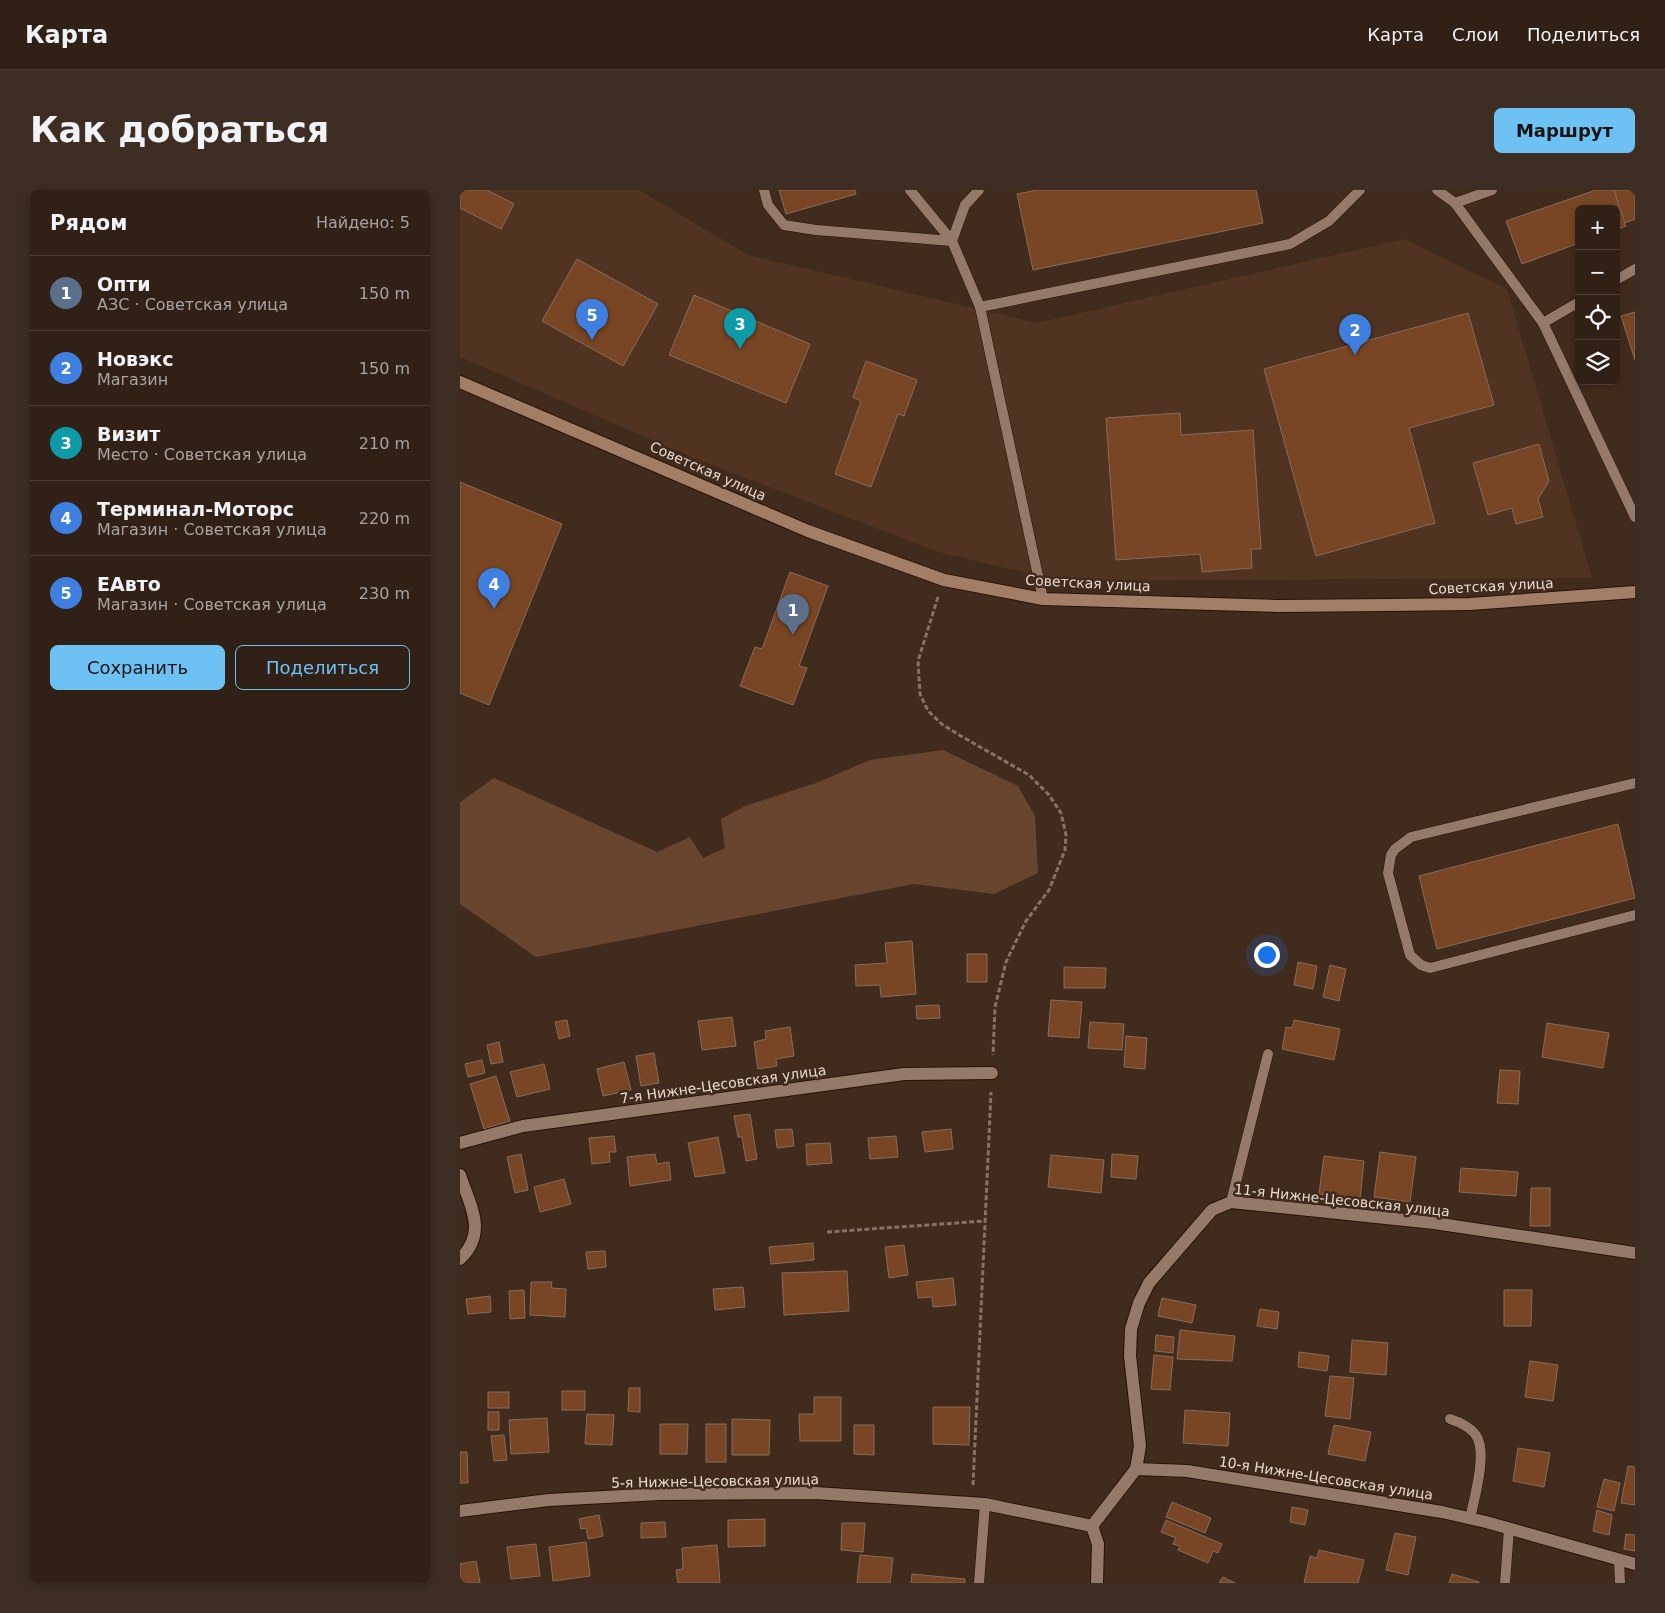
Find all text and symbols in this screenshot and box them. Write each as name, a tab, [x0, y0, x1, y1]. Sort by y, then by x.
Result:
text: Карта	[25, 21, 108, 49]
text: Карта	[1367, 24, 1424, 45]
text: Слои	[1452, 24, 1499, 45]
text: Поделиться	[1527, 24, 1640, 45]
button: Маршрут	[1494, 108, 1635, 153]
text: Как добраться	[30, 110, 329, 150]
map controls	[1575, 205, 1620, 385]
button: +	[1575, 205, 1620, 250]
text: Рядом	[50, 211, 127, 235]
text: Найдено: 5	[316, 213, 410, 232]
button: −	[1575, 250, 1620, 295]
text: Опти	[97, 273, 151, 295]
text: 1	[60, 284, 72, 303]
text: 150 m	[359, 284, 410, 303]
text: АЗС · Советская улица	[97, 295, 288, 314]
button: locate	[1575, 295, 1620, 340]
pin: 5	[576, 299, 608, 340]
pin: 3	[724, 308, 756, 349]
pin: 2	[1339, 314, 1371, 355]
button: layers	[1575, 340, 1620, 385]
text: Новэкс	[97, 348, 173, 370]
text: 2	[60, 359, 72, 378]
text: 150 m	[359, 359, 410, 378]
text: Магазин	[97, 370, 168, 389]
text: Визит	[97, 423, 160, 445]
text: 3	[60, 434, 72, 453]
text: 210 m	[359, 434, 410, 453]
street label: Советская улица	[647, 438, 769, 504]
text: Место · Советская улица	[97, 445, 307, 464]
text: Терминал-Моторс	[97, 498, 294, 520]
text: 4	[60, 509, 72, 528]
text: 220 m	[359, 509, 410, 528]
text: Магазин · Советская улица	[97, 520, 327, 539]
pin: 4	[478, 568, 510, 609]
street label: Советская улица	[1025, 572, 1151, 594]
text: ЕАвто	[97, 573, 161, 595]
street label: Советская улица	[1428, 575, 1554, 597]
text: 5	[60, 584, 72, 603]
text: 230 m	[359, 584, 410, 603]
pin: 1	[777, 594, 809, 635]
text: Магазин · Советская улица	[97, 595, 327, 614]
button: Сохранить	[50, 645, 225, 690]
button: Поделиться	[235, 645, 410, 690]
your location	[1254, 942, 1280, 968]
street label: 7-я Нижне-Цесовская улица	[619, 1062, 827, 1106]
street label: 11-я Нижне-Цесовская улица	[1233, 1181, 1451, 1219]
street label: 10-я Нижне-Цесовская улица	[1218, 1453, 1434, 1503]
street label: 5-я Нижне-Цесовская улица	[611, 1471, 819, 1491]

